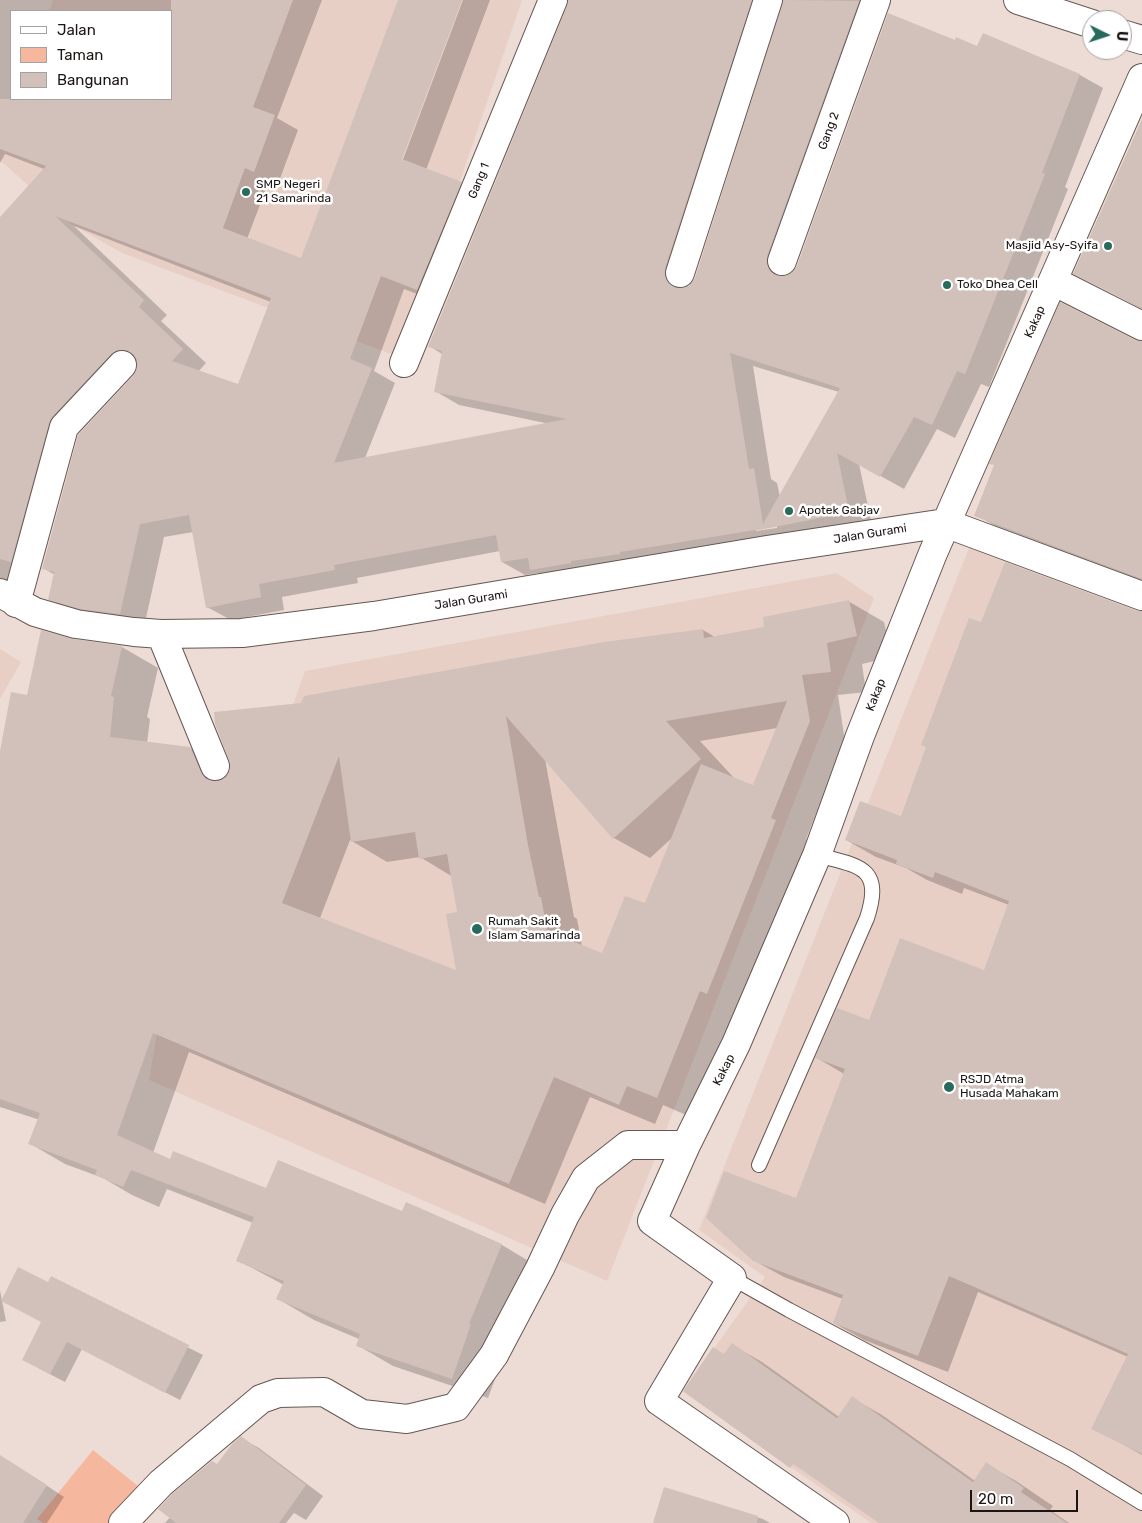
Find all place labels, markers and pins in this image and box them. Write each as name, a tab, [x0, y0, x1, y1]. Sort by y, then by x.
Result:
place label: SMP Negeri 21 Samarinda	[256, 178, 331, 206]
marker: SMP Negeri 21 Samarinda	[240, 186, 252, 198]
place label: Masjid Asy-Syifa	[1006, 239, 1098, 253]
marker: Masjid Asy-Syifa	[1102, 240, 1114, 252]
place label: Toko Dhea Cell	[957, 278, 1038, 292]
marker: Toko Dhea Cell	[941, 279, 953, 291]
place label: Apotek Gabjav	[799, 504, 880, 518]
marker: Apotek Gabjav	[783, 505, 795, 517]
place label: Rumah Sakit Islam Samarinda	[488, 915, 580, 943]
marker: Rumah Sakit Islam Samarinda	[470, 922, 484, 936]
place label: RSJD Atma Husada Mahakam	[960, 1073, 1059, 1101]
marker: RSJD Atma Husada Mahakam	[942, 1080, 956, 1094]

